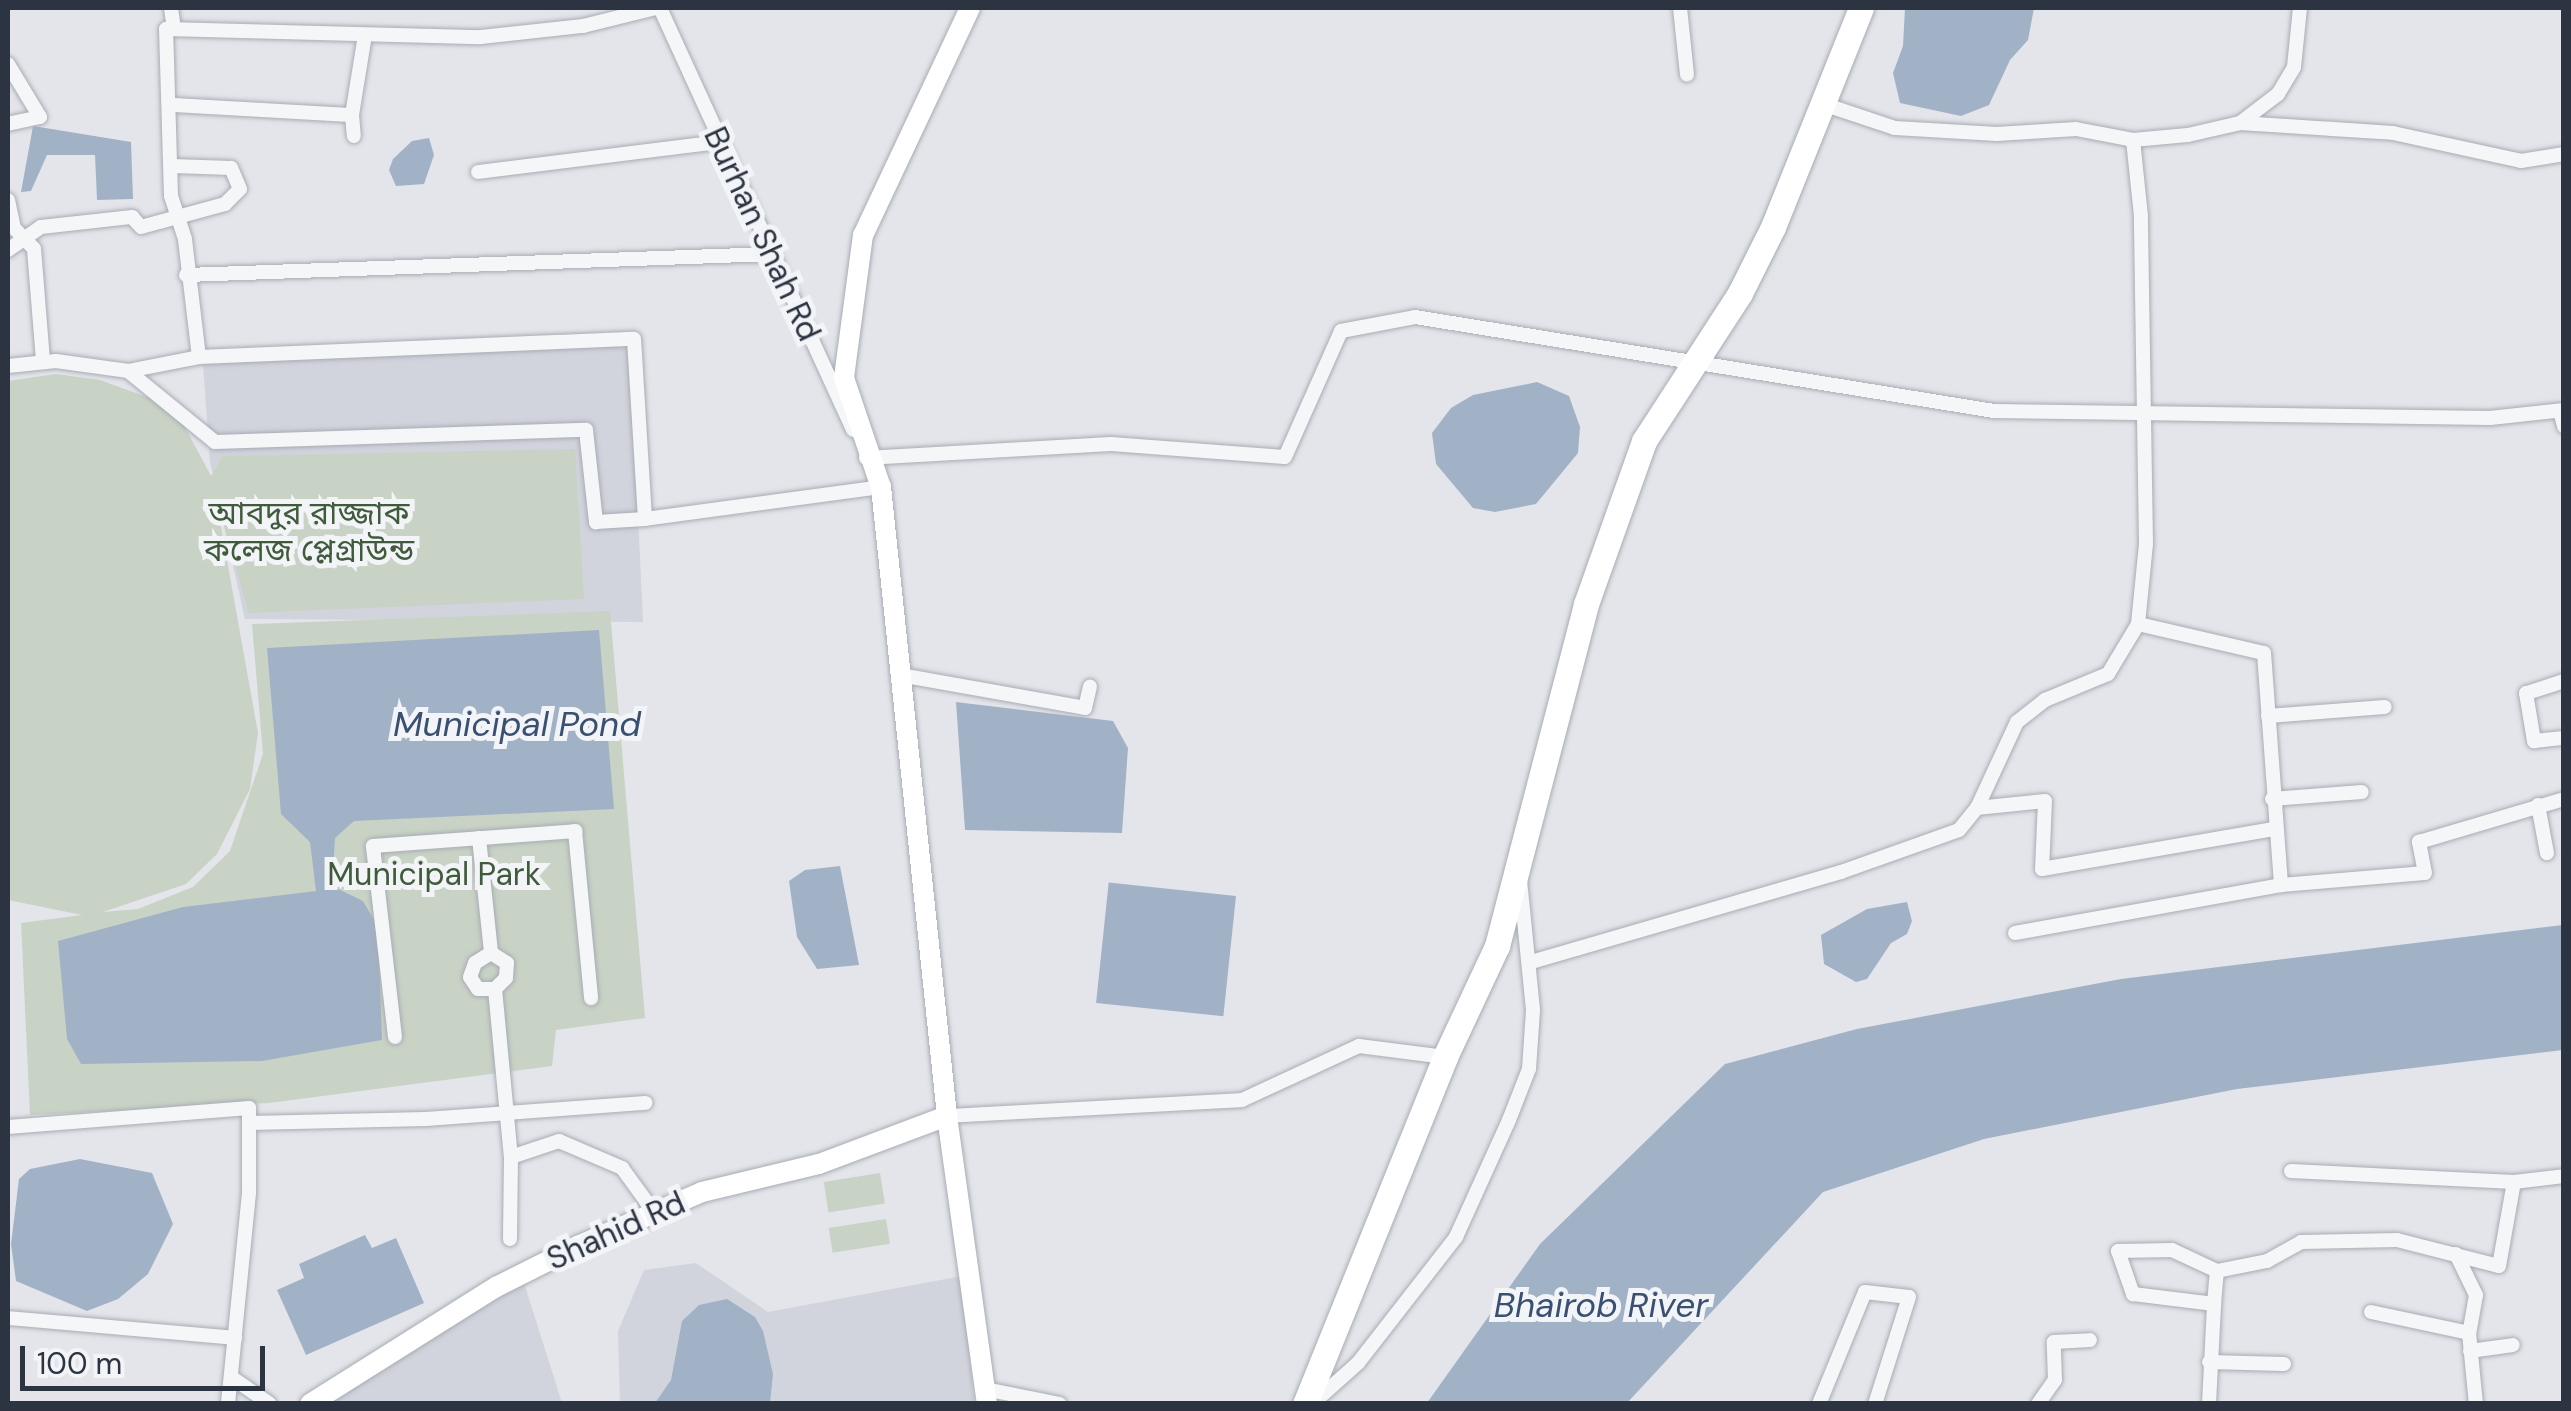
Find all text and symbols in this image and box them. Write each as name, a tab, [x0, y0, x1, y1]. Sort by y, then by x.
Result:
street label: Burhan Shah Rd	[696, 121, 828, 347]
park label: আবদুর রাজ্জাক কলেজ প্লেগ্রাউন্ড	[204, 495, 414, 570]
water label: Municipal Pond	[393, 703, 641, 745]
park label: Municipal Park	[327, 855, 541, 893]
street label: Shahid Rd	[541, 1184, 691, 1278]
water label: Bhairob River	[1494, 1284, 1708, 1326]
scale bar	[25, 1326, 270, 1388]
text: 100 m	[37, 1344, 122, 1383]

